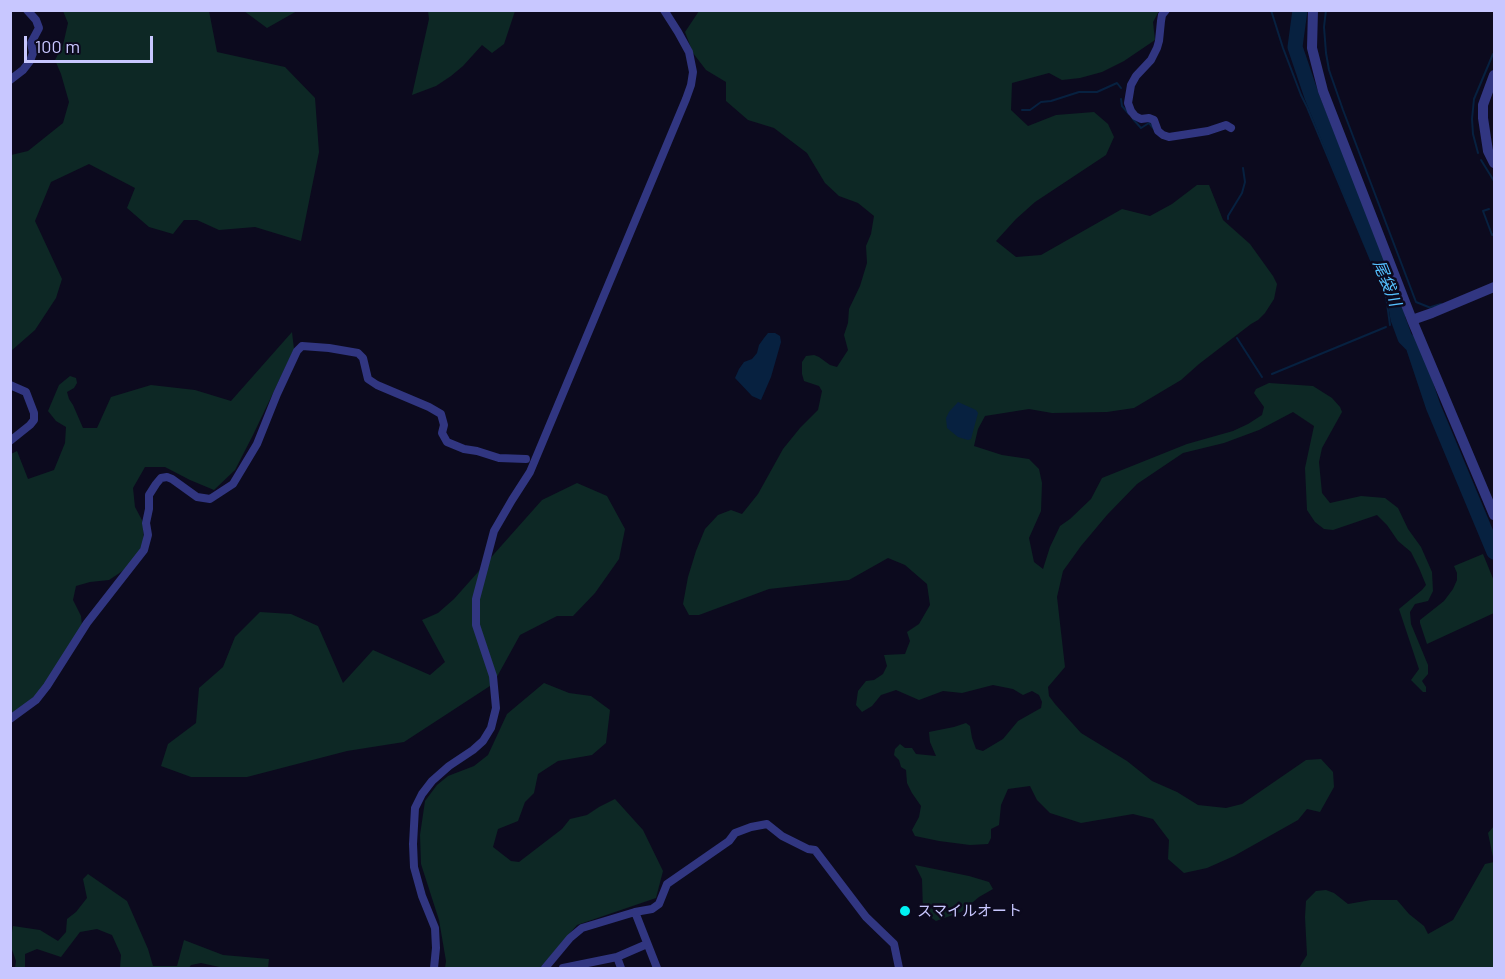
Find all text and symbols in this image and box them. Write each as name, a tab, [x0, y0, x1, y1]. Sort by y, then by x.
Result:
scale bar	[27, 24, 156, 62]
text: 100 m	[35, 35, 80, 57]
water label: 尾袋川	[1369, 257, 1405, 309]
place label: スマイルオート	[917, 902, 1022, 920]
marker: スマイルオート	[898, 904, 912, 918]

